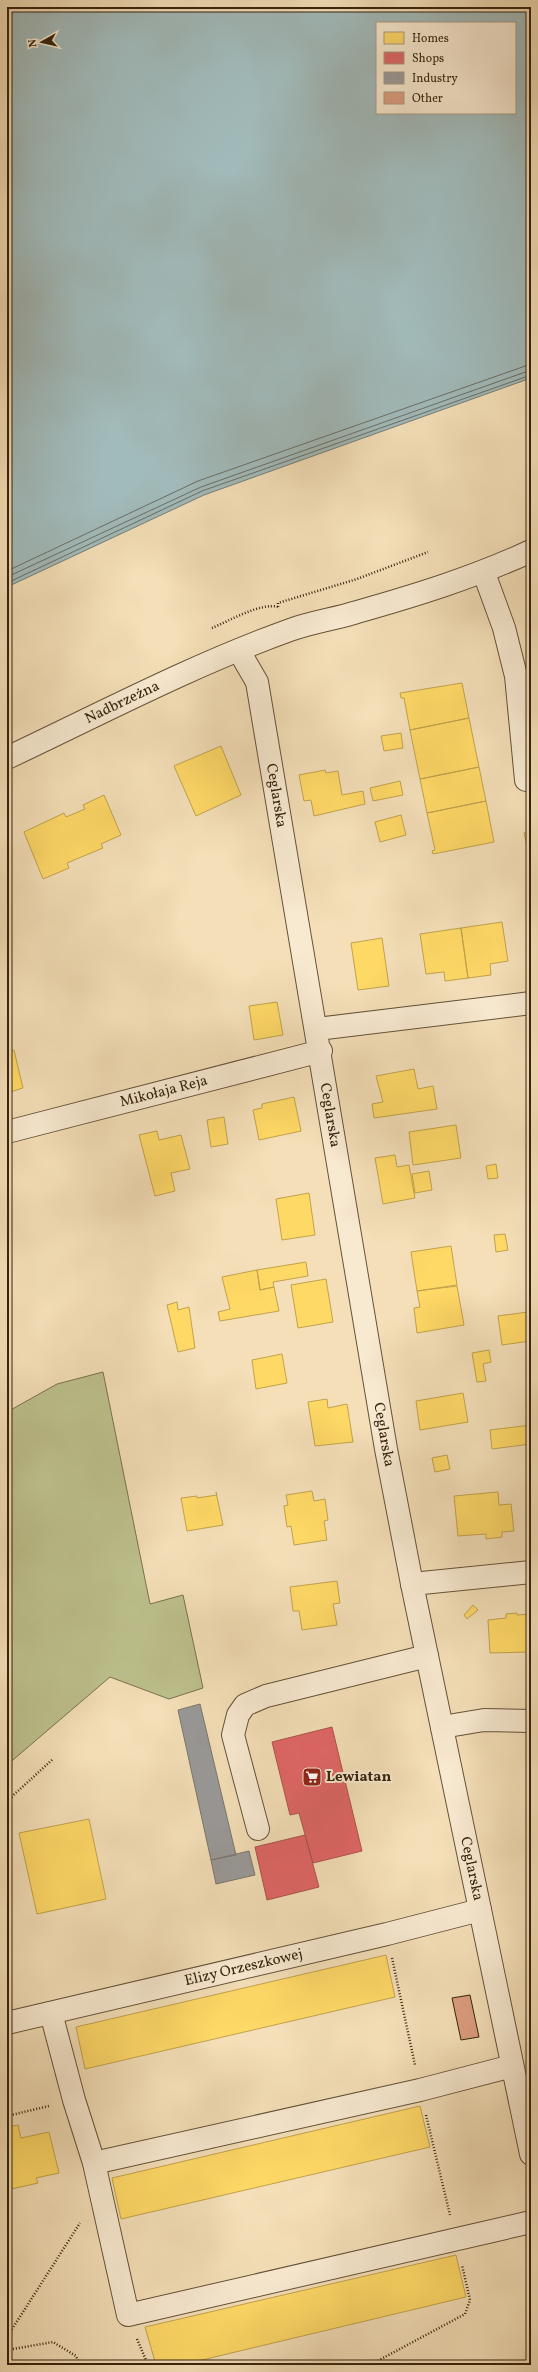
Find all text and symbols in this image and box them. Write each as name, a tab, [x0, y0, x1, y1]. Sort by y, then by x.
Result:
north arrow	[22, 22, 62, 62]
legend	[376, 22, 516, 114]
text: Homes	[412, 31, 449, 47]
text: N	[26, 38, 42, 48]
text: Shops	[412, 51, 444, 67]
text: Industry	[412, 71, 458, 87]
text: Other	[412, 91, 443, 107]
street label: Nadbrzeżna	[81, 676, 163, 729]
street label: Ceglarska	[260, 762, 292, 829]
street label: Mikołaja Reja	[118, 1070, 210, 1113]
street label: Ceglarska	[314, 1081, 346, 1149]
street label: Ceglarska	[368, 1401, 400, 1469]
supermarket icon: Lewiatan	[301, 1766, 323, 1788]
place label: Lewiatan	[326, 1767, 391, 1788]
street label: Ceglarska	[455, 1835, 488, 1903]
street label: Elizy Orzeszkowej	[182, 1944, 305, 1992]

